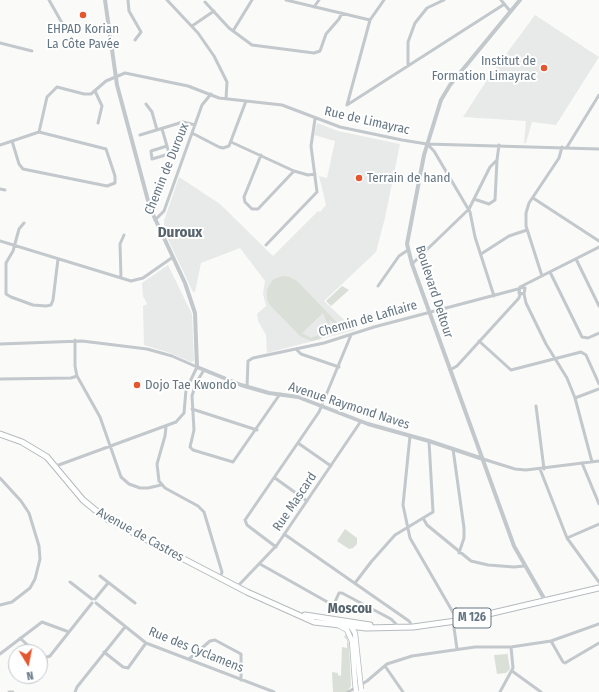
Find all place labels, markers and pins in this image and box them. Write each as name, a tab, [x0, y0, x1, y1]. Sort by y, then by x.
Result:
marker: EHPAD Korian La Côte Pavée	[78, 10, 88, 20]
place label: EHPAD Korian La Côte Pavée	[47, 21, 119, 52]
place label: Institut de Formation Limayrac	[432, 53, 536, 84]
marker: Institut de Formation Limayrac	[539, 63, 549, 73]
place label: Terrain de hand	[367, 170, 450, 186]
marker: Terrain de hand	[354, 173, 364, 183]
place label: Dojo Tae Kwondo	[145, 377, 237, 393]
marker: Dojo Tae Kwondo	[132, 380, 142, 390]

